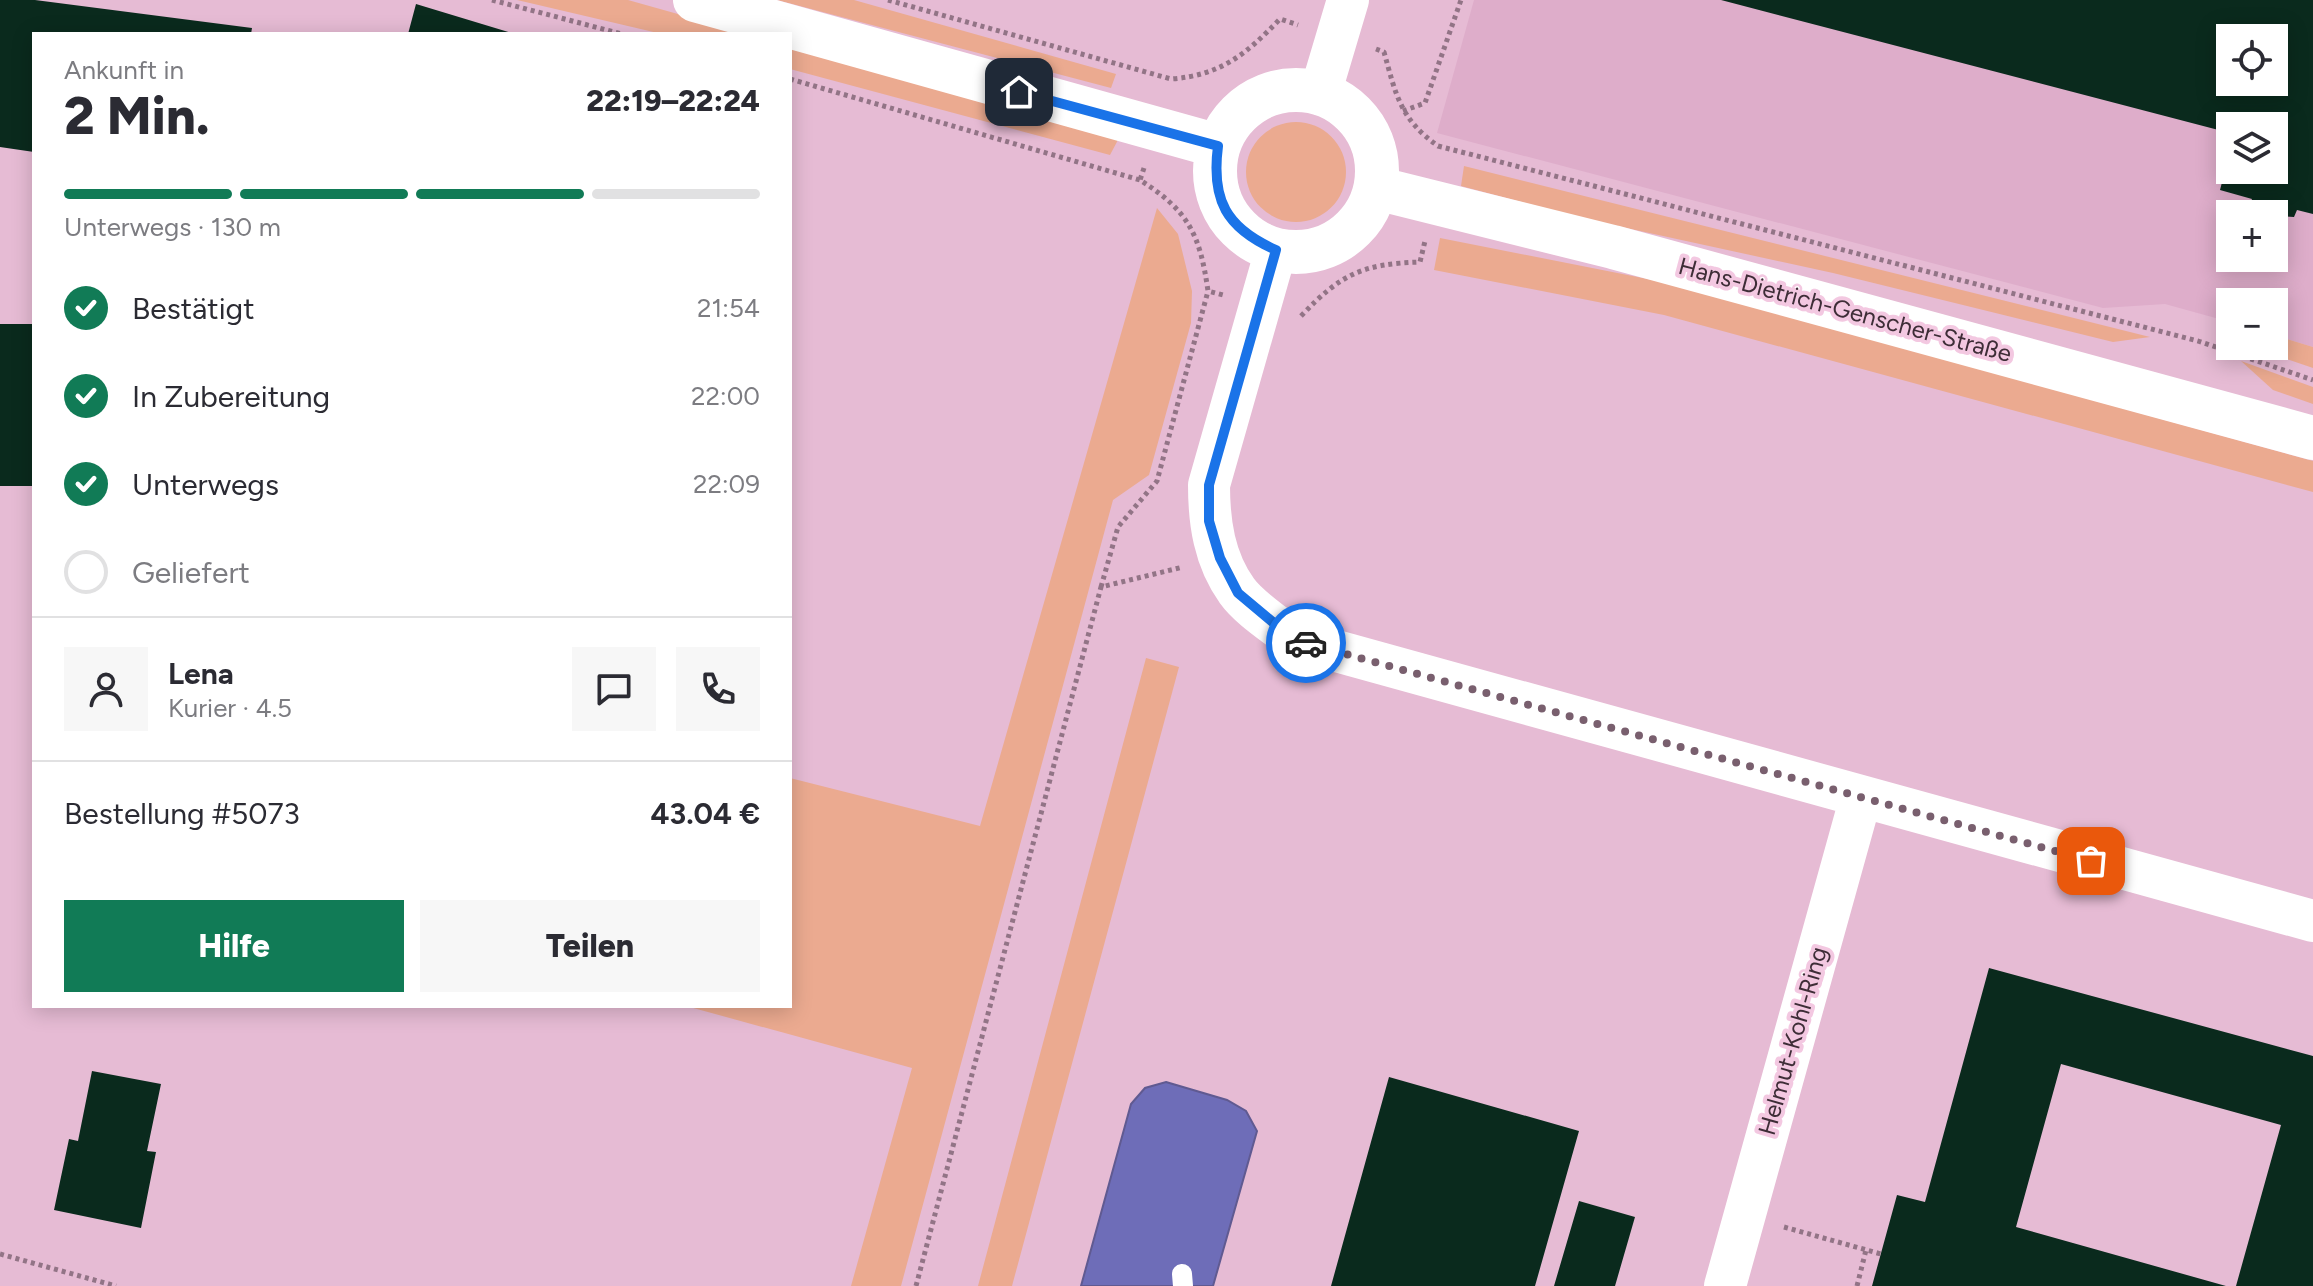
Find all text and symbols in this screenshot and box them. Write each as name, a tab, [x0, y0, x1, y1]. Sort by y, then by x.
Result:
map controls	[2216, 24, 2288, 360]
button: locate	[2216, 24, 2288, 96]
text: Ankunft in	[64, 54, 184, 86]
pin	[985, 58, 1053, 126]
icon: home	[997, 70, 1041, 114]
text: 22:19–22:24	[586, 82, 760, 119]
text: 2 Min.	[64, 85, 210, 147]
button: layers	[2216, 112, 2288, 184]
button: +	[2216, 200, 2288, 272]
text: Unterwegs · 130 m	[64, 211, 281, 243]
street label: Hans-Dietrich-Genscher-Straße	[1675, 251, 2015, 368]
icon: check	[64, 286, 108, 330]
button: −	[2216, 288, 2288, 360]
text: Bestätigt	[132, 290, 255, 327]
text: 21:54	[697, 292, 760, 324]
icon: check	[64, 374, 108, 418]
text: In Zubereitung	[132, 378, 330, 415]
text: 22:00	[691, 380, 760, 412]
icon: check	[64, 462, 108, 506]
text: Unterwegs	[132, 466, 279, 503]
text: 22:09	[693, 468, 760, 500]
text: Geliefert	[132, 554, 250, 591]
courier	[1266, 603, 1346, 683]
icon: car	[1284, 621, 1328, 665]
button: person	[64, 647, 148, 731]
button: chat	[572, 647, 656, 731]
button: phone	[676, 647, 760, 731]
text: Lena	[168, 655, 234, 692]
text: Kurier · 4.5	[168, 692, 292, 724]
text: Bestellung #5073	[64, 795, 300, 832]
text: 43.04 €	[650, 795, 760, 832]
pin	[2057, 827, 2125, 895]
icon: bag	[2069, 839, 2113, 883]
button: Hilfe	[64, 900, 404, 992]
button: Teilen	[420, 900, 760, 992]
street label: Helmut-Kohl-Ring	[1752, 943, 1833, 1138]

